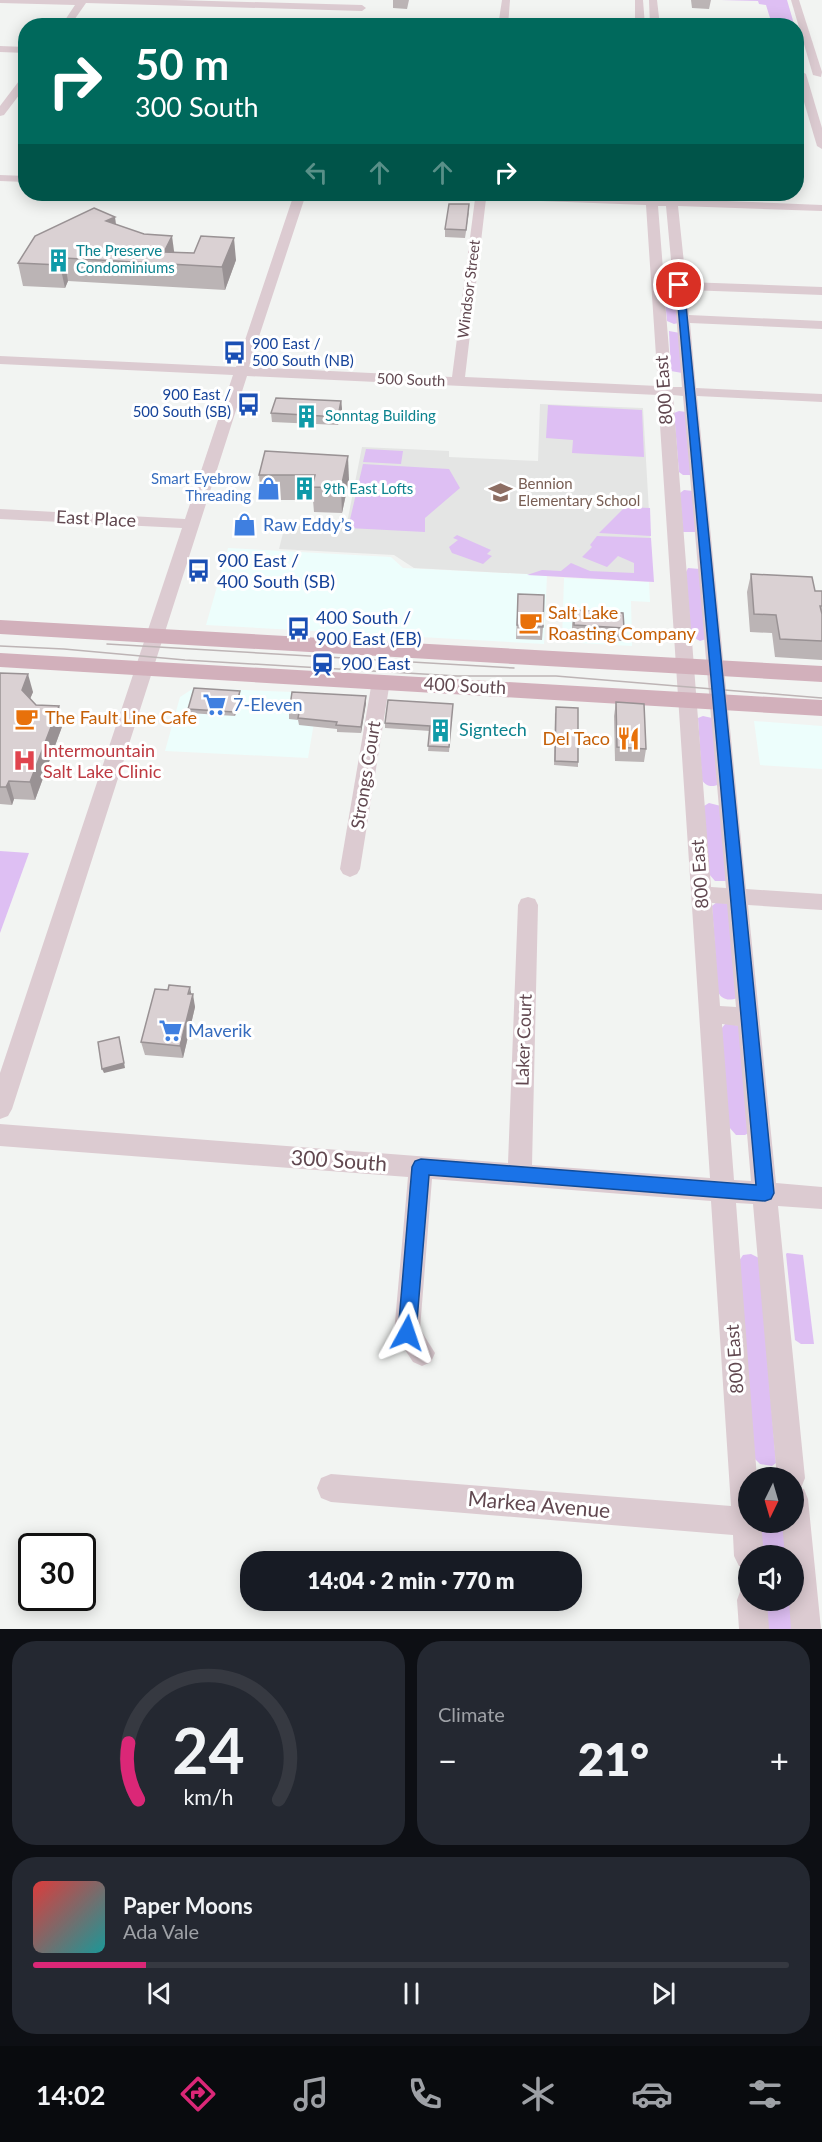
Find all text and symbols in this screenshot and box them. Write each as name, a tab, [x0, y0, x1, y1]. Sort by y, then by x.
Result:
text: 50 m	[135, 39, 229, 89]
icon: right	[36, 42, 114, 120]
text: 300 South	[135, 90, 259, 123]
icon: left	[300, 156, 333, 189]
icon: ahead	[363, 156, 396, 189]
icon: ahead	[426, 156, 459, 189]
icon: right	[489, 156, 522, 189]
street label: Windsor Street	[453, 238, 483, 339]
place label: The Preserve Condominiums	[76, 241, 175, 276]
building icon: The Preserve Condominiums	[45, 247, 71, 273]
pin	[653, 259, 704, 310]
icon: arrive	[662, 268, 695, 301]
place label: 900 East / 500 South (NB)	[252, 334, 354, 369]
bus stop icon: 900 East / 500 South (NB)	[221, 340, 247, 366]
street label: 800 East	[650, 354, 676, 425]
street label: 500 South	[376, 369, 446, 389]
place label: 900 East / 500 South (SB)	[133, 385, 231, 420]
bus stop icon: 900 East / 500 South (SB)	[236, 391, 262, 417]
building icon: Sonntag Building	[294, 403, 320, 429]
place label: Sonntag Building	[325, 406, 436, 424]
place label: Smart Eyebrow Threading	[151, 469, 251, 504]
place label: Bennion Elementary School	[518, 474, 640, 509]
shop icon: Smart Eyebrow Threading	[256, 475, 282, 501]
building icon: 9th East Lofts	[292, 476, 318, 502]
place label: 9th East Lofts	[323, 479, 413, 497]
school or university icon: Bennion Elementary School	[487, 480, 513, 506]
street label: East Place	[56, 505, 137, 531]
shop icon: Raw Eddy’s	[232, 512, 258, 538]
place label: Raw Eddy’s	[263, 513, 352, 535]
place label: 900 East / 400 South (SB)	[217, 549, 335, 592]
bus stop icon: 900 East / 400 South (SB)	[186, 558, 212, 584]
place label: Salt Lake Roasting Company	[548, 601, 696, 644]
place label: 400 South / 900 East (EB)	[316, 606, 422, 649]
cafe icon: Salt Lake Roasting Company	[517, 610, 543, 636]
bus stop icon: 400 South / 900 East (EB)	[285, 615, 311, 641]
station icon: 900 East	[310, 651, 336, 677]
place label: 900 East	[341, 652, 411, 674]
street label: 400 South	[423, 672, 507, 698]
supermarket icon: 7-Eleven	[202, 692, 228, 718]
place label: 7-Eleven	[233, 693, 303, 715]
cafe icon: The Fault Line Cafe	[14, 705, 40, 731]
place label: The Fault Line Cafe	[45, 706, 197, 728]
building icon: Signtech	[428, 717, 454, 743]
place label: Signtech	[459, 718, 527, 740]
street label: Strongs Court	[346, 719, 384, 830]
restaurant icon: Del Taco	[615, 726, 641, 752]
place label: Del Taco	[542, 727, 610, 749]
place label: Intermountain Salt Lake Clinic	[43, 739, 162, 782]
hospital icon: Intermountain Salt Lake Clinic	[12, 748, 38, 774]
street label: 800 East	[686, 838, 712, 909]
street label: Laker Court	[510, 993, 536, 1086]
supermarket icon: Maverik	[157, 1018, 183, 1044]
place label: Maverik	[188, 1019, 253, 1041]
street label: 300 South	[290, 1144, 388, 1175]
position arrow	[375, 1301, 439, 1365]
street label: 800 East	[721, 1323, 747, 1394]
north arrow	[738, 1467, 804, 1533]
map controls	[738, 1467, 804, 1611]
street label: Markea Avenue	[467, 1485, 611, 1522]
speed limit sign: 30	[18, 1533, 96, 1611]
button: sound	[738, 1545, 804, 1611]
text: 14:04 · 2 min · 770 m	[308, 1567, 514, 1594]
text: Climate	[438, 1702, 505, 1726]
text: 24	[172, 1712, 245, 1787]
text: 21°	[578, 1732, 649, 1786]
text: −	[438, 1740, 457, 1780]
text: +	[770, 1740, 789, 1780]
text: km/h	[183, 1784, 234, 1810]
text: Paper Moons	[123, 1892, 253, 1919]
text: Ada Vale	[123, 1919, 199, 1943]
icon: previous	[143, 1977, 176, 2010]
icon: pause	[395, 1977, 428, 2010]
icon: next	[647, 1977, 680, 2010]
icon: directions	[177, 2073, 219, 2115]
icon: music	[290, 2073, 332, 2115]
icon: phone	[404, 2073, 446, 2115]
icon: climate	[517, 2073, 559, 2115]
icon: car	[631, 2073, 673, 2115]
icon: filters	[744, 2073, 786, 2115]
text: 14:02	[36, 2078, 105, 2111]

